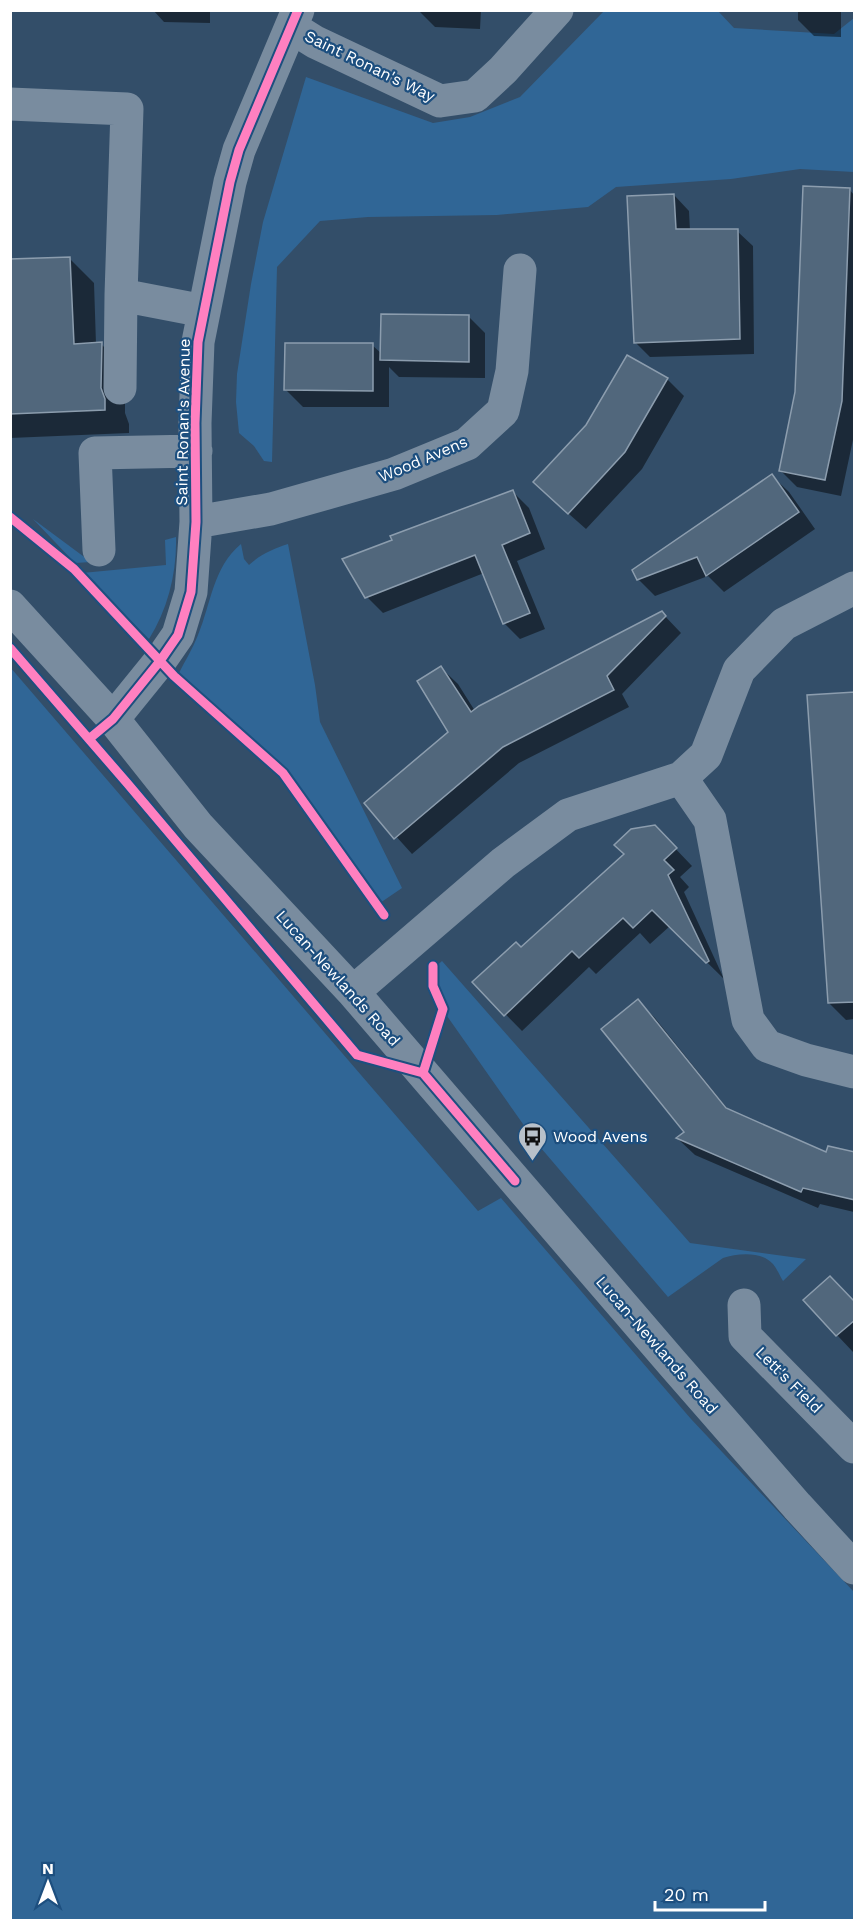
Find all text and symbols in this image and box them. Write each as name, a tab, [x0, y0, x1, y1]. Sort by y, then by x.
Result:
street label: Saint Ronan's Way	[302, 26, 439, 106]
street label: Saint Ronan's Avenue	[172, 338, 194, 506]
street label: Wood Avens	[376, 432, 470, 486]
street label: Lucan-Newlands Road	[272, 906, 404, 1050]
bus stop icon: Wood Avens	[516, 1120, 548, 1162]
place label: Wood Avens	[553, 1127, 648, 1146]
street label: Lucan-Newlands Road	[592, 1272, 722, 1418]
street label: Lett's Field	[752, 1343, 826, 1417]
north arrow	[18, 1853, 78, 1913]
text: N	[42, 1859, 54, 1878]
scale bar	[655, 1874, 764, 1912]
text: 20 m	[664, 1884, 709, 1905]

